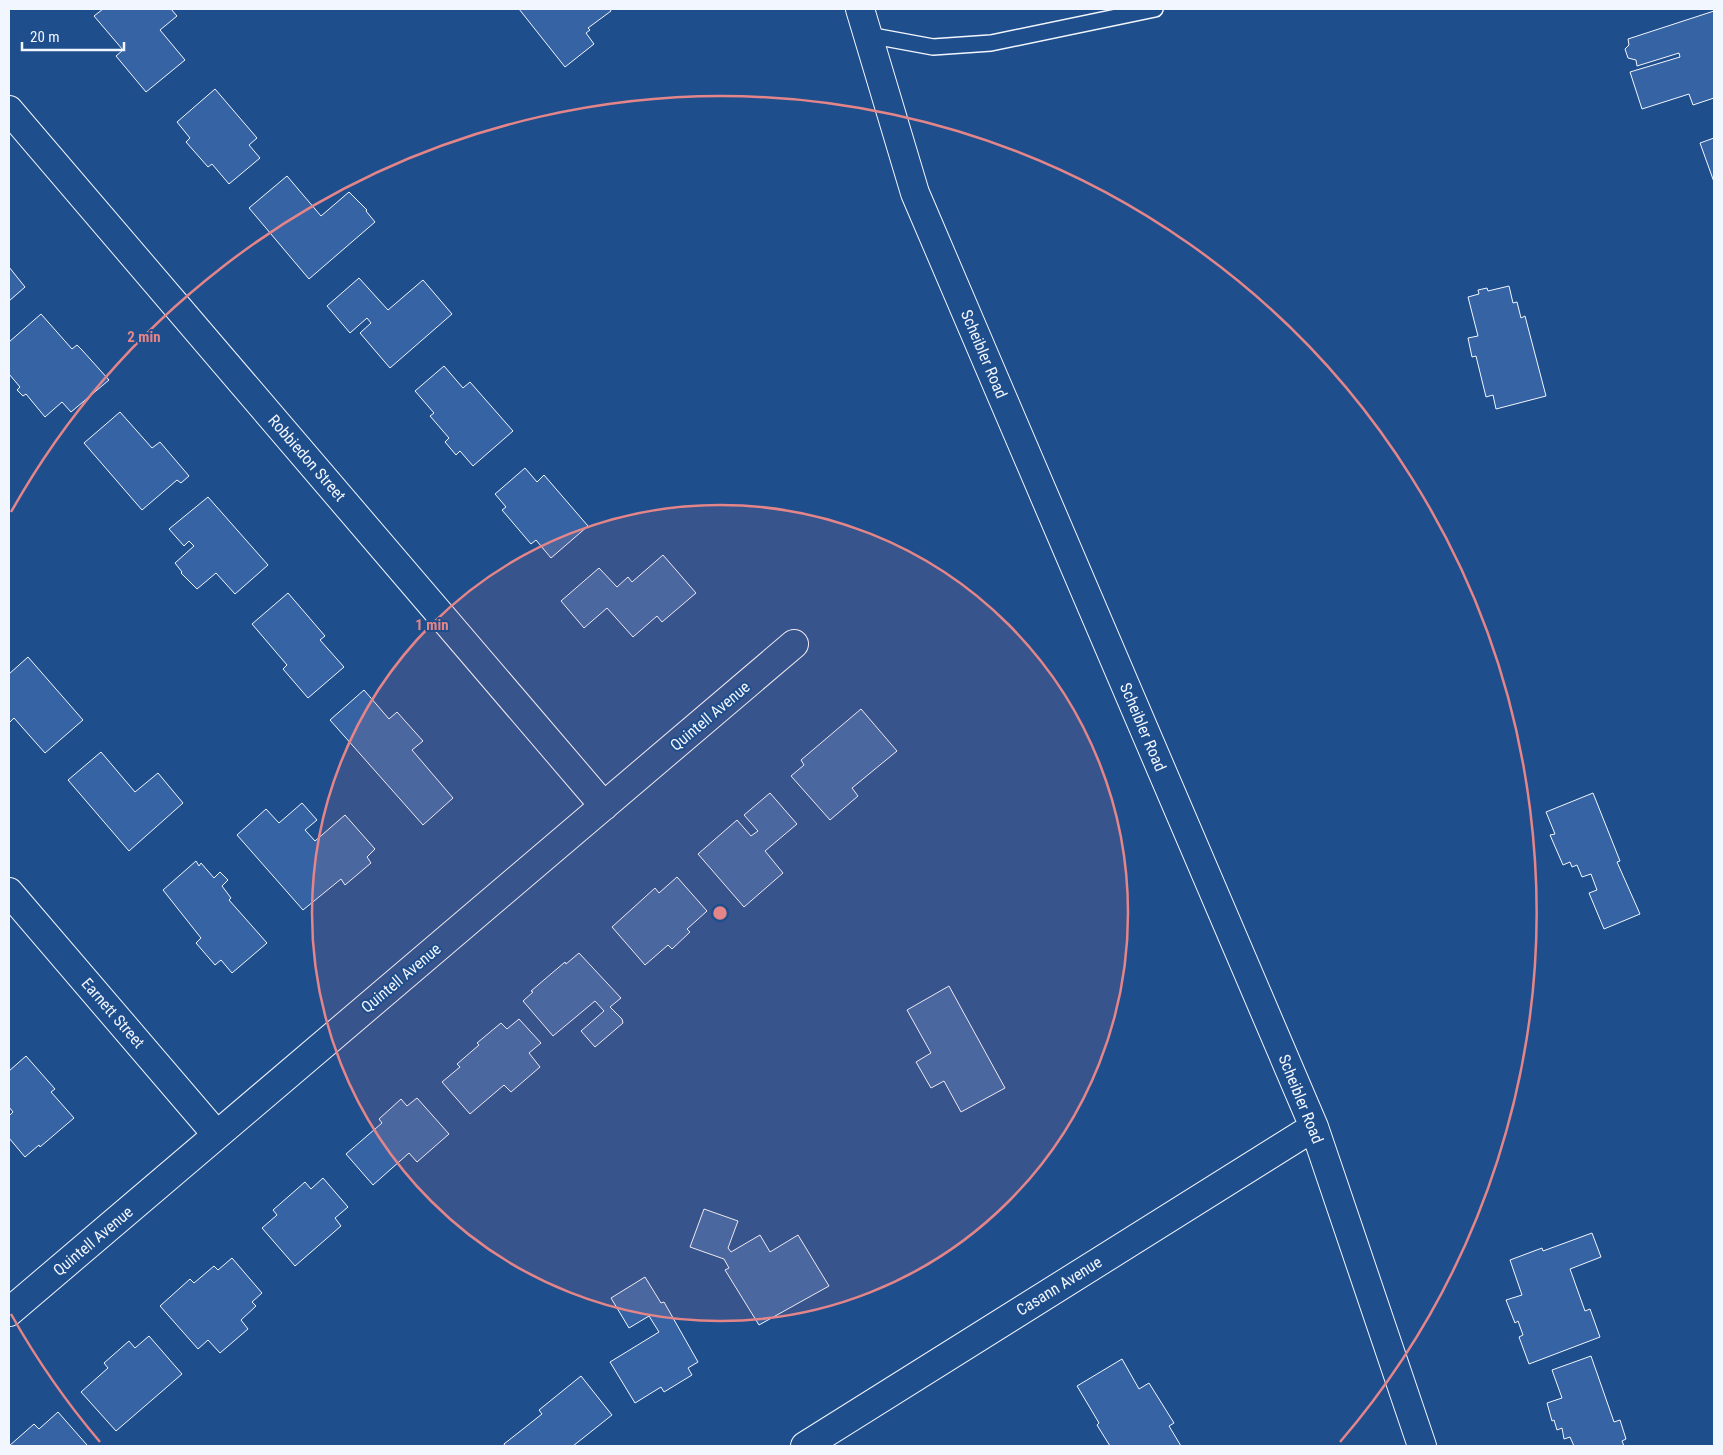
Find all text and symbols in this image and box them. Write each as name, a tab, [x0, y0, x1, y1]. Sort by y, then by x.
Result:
scale bar	[22, 20, 125, 52]
text: 20 m	[30, 28, 60, 46]
street label: Scheibler Road	[957, 307, 1011, 401]
text: 2 min	[127, 328, 161, 346]
street label: Robbiedon Street	[264, 411, 350, 505]
text: 1 min	[415, 616, 449, 634]
street label: Quintell Avenue	[666, 677, 754, 755]
street label: Scheibler Road	[1116, 680, 1170, 774]
centre of rings	[711, 904, 729, 922]
street label: Quintell Avenue	[357, 939, 445, 1017]
street label: Earnett Street	[77, 974, 149, 1052]
street label: Scheibler Road	[1275, 1052, 1327, 1146]
street label: Quintell Avenue	[49, 1202, 137, 1280]
street label: Casann Avenue	[1013, 1252, 1105, 1320]

